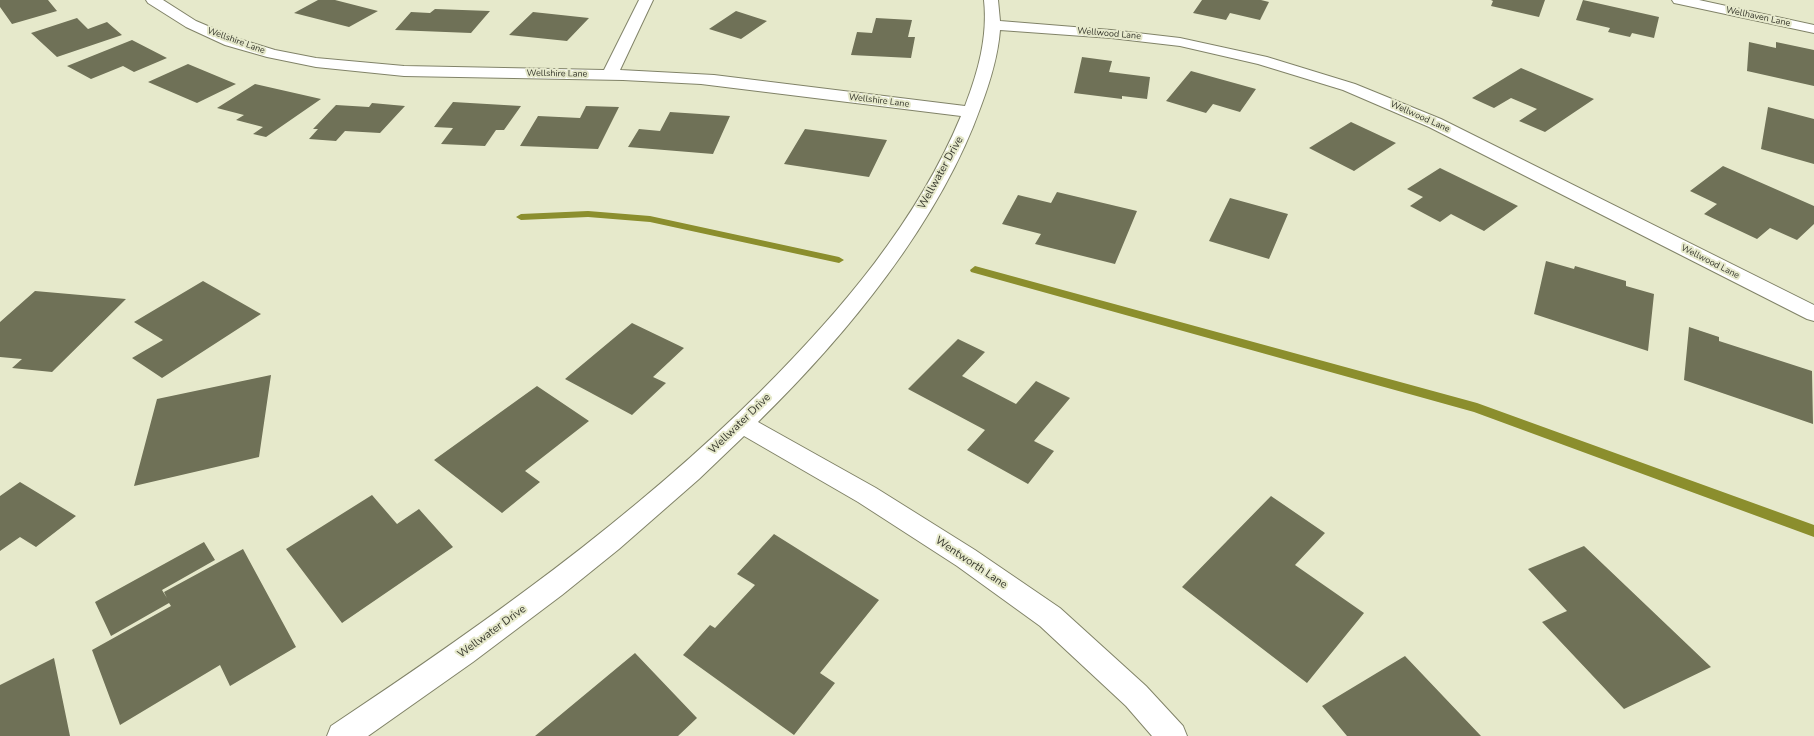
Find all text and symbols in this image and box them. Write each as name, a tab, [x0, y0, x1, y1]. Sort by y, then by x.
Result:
street label: Wellhaven Lane	[1725, 5, 1791, 29]
street label: Wellshire Lane	[206, 26, 266, 56]
street label: Wellwood Lane	[1077, 26, 1141, 42]
street label: Wellshire Lane	[527, 68, 587, 80]
street label: Wellshire Lane	[848, 92, 910, 110]
street label: Wellwood Lane	[1389, 99, 1451, 135]
street label: Wellwater Drive	[916, 134, 966, 212]
street label: Wellwood Lane	[1679, 243, 1741, 281]
street label: Wellwater Drive	[706, 391, 774, 457]
street label: Wentworth Lane	[933, 534, 1009, 592]
street label: Wellwater Drive	[455, 603, 529, 661]

